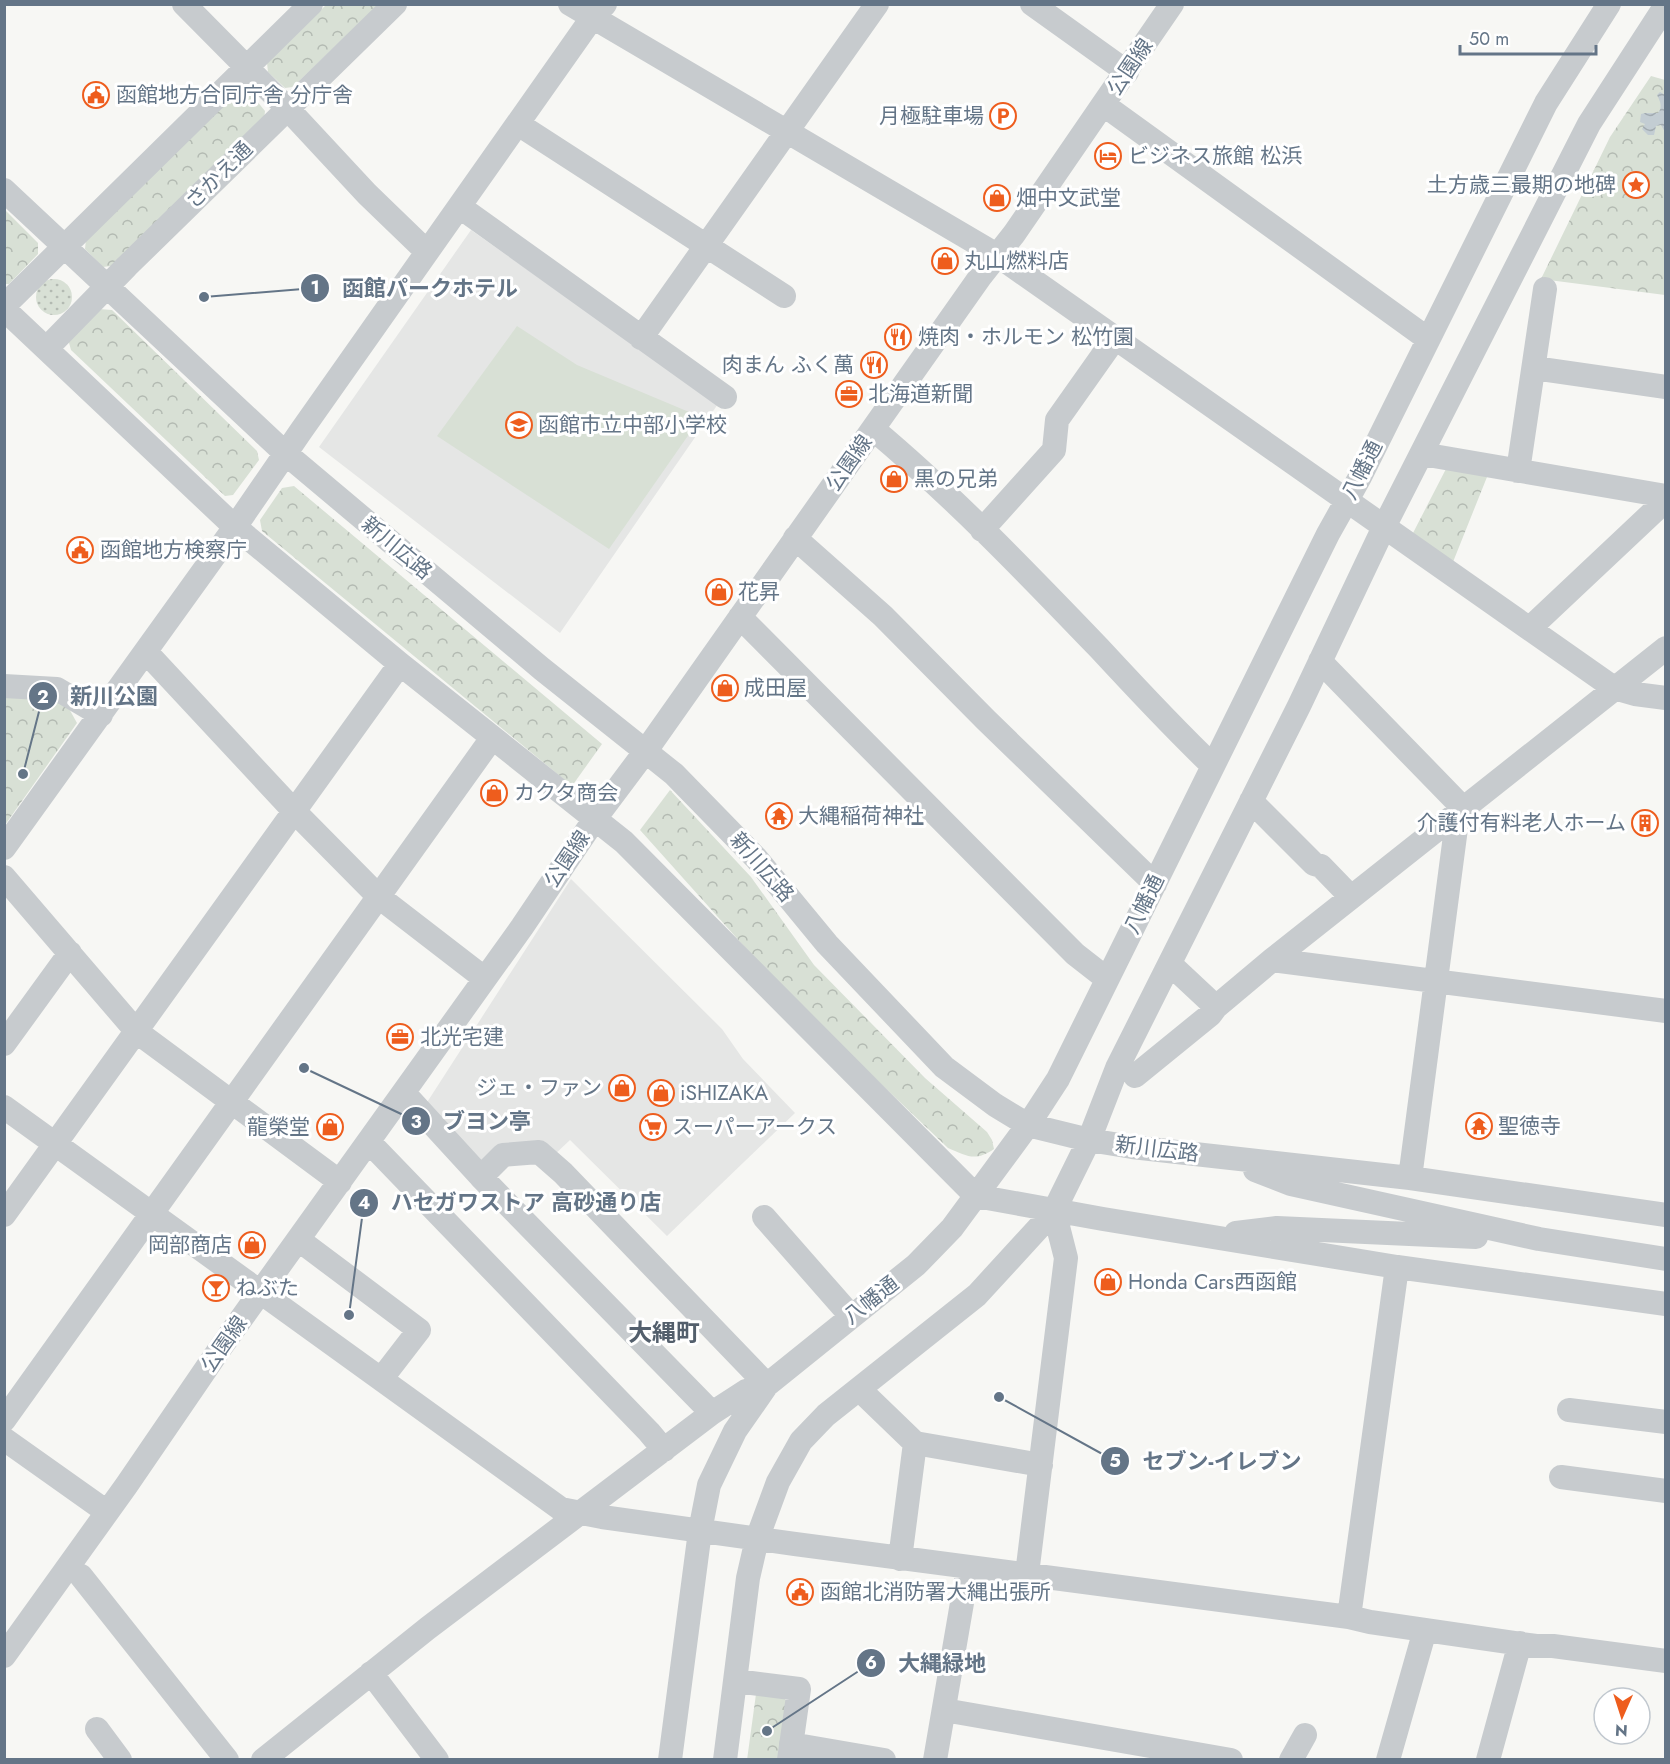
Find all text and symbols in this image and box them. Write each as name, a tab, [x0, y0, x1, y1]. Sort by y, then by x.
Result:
scale bar	[1460, 18, 1596, 56]
text: 50 m	[1469, 26, 1509, 52]
street label: 公園線	[1100, 32, 1160, 102]
public building icon: 函館地方合同庁舎 分庁舎	[81, 80, 111, 110]
place label: 函館地方合同庁舎 分庁舎	[116, 80, 353, 110]
place label: 月極駐車場	[879, 101, 984, 131]
parking icon: 月極駐車場	[988, 101, 1018, 131]
street label: さかえ通	[179, 135, 259, 215]
hotel icon: ビジネス旅館 松浜	[1093, 141, 1123, 171]
place label: ビジネス旅館 松浜	[1128, 141, 1302, 171]
place label: 土方歳三最期の地碑	[1427, 170, 1616, 200]
place icon: 土方歳三最期の地碑	[1621, 170, 1651, 200]
shop icon: 畑中文武堂	[982, 183, 1012, 213]
place label: 畑中文武堂	[1016, 183, 1121, 213]
shop icon: 丸山燃料店	[930, 246, 960, 276]
place label: 丸山燃料店	[964, 246, 1069, 276]
callout: 函館パークホテル	[300, 268, 530, 308]
text: 函館パークホテル	[342, 272, 518, 304]
text: 1	[310, 275, 320, 301]
restaurant icon: 焼肉・ホルモン 松竹園	[883, 322, 913, 352]
place label: 焼肉・ホルモン 松竹園	[918, 322, 1134, 352]
place label: 肉まん ふく萬	[722, 350, 854, 380]
restaurant icon: 肉まん ふく萬	[859, 350, 889, 380]
office icon: 北海道新聞	[834, 379, 864, 409]
place label: 北海道新聞	[868, 379, 973, 409]
school or university icon: 函館市立中部小学校	[504, 410, 534, 440]
place label: 函館市立中部小学校	[538, 410, 727, 440]
street label: 公園線	[819, 429, 879, 497]
street label: 八幡通	[1334, 435, 1390, 505]
shop icon: 黒の兄弟	[879, 464, 909, 494]
place label: 黒の兄弟	[914, 464, 998, 494]
street label: 新川広路	[355, 510, 439, 586]
public building icon: 函館地方検察庁	[65, 535, 95, 565]
place label: 函館地方検察庁	[100, 535, 247, 565]
shop icon: 花昇	[704, 577, 734, 607]
place label: 花昇	[738, 577, 780, 607]
shop icon: 成田屋	[710, 673, 740, 703]
place label: 成田屋	[744, 673, 807, 703]
callout: 新川公園	[28, 676, 170, 716]
text: 新川公園	[70, 680, 158, 712]
text: 2	[37, 684, 49, 710]
shop icon: カクタ商会	[479, 778, 509, 808]
place label: カクタ商会	[514, 778, 618, 808]
temple icon: 大縄稲荷神社	[764, 801, 794, 831]
place label: 大縄稲荷神社	[798, 801, 924, 831]
place label: 介護付有料老人ホーム	[1417, 808, 1626, 838]
building icon: 介護付有料老人ホーム	[1630, 808, 1660, 838]
street label: 公園線	[537, 824, 597, 894]
street label: 新川広路	[723, 825, 801, 909]
street label: 八幡通	[1117, 869, 1171, 939]
office icon: 北光宅建	[385, 1022, 415, 1052]
place label: 北光宅建	[420, 1022, 504, 1052]
place label: ジェ・ファン	[476, 1073, 602, 1103]
shop icon: ジェ・ファン	[607, 1073, 637, 1103]
shop icon: iSHIZAKA	[646, 1078, 676, 1108]
place label: iSHIZAKA	[680, 1078, 768, 1108]
callout: ブヨン亭	[401, 1101, 543, 1141]
text: ブヨン亭	[443, 1105, 531, 1137]
text: 3	[410, 1109, 422, 1135]
temple icon: 聖徳寺	[1464, 1111, 1494, 1141]
place label: 聖徳寺	[1498, 1111, 1561, 1141]
place label: 龍榮堂	[247, 1112, 310, 1142]
shop icon: 龍榮堂	[315, 1112, 345, 1142]
supermarket icon: スーパーアークス	[638, 1112, 668, 1142]
place label: スーパーアークス	[672, 1112, 837, 1142]
street label: 新川広路	[1113, 1129, 1201, 1169]
callout: ハセガワストア 高砂通り店	[349, 1183, 674, 1223]
text: ハセガワストア 高砂通り店	[391, 1186, 661, 1218]
text: 4	[358, 1190, 370, 1216]
place label: 岡部商店	[148, 1230, 232, 1260]
shop icon: 岡部商店	[237, 1230, 267, 1260]
shop icon: Honda Cars西函館	[1093, 1267, 1123, 1297]
place label: Honda Cars西函館	[1128, 1267, 1297, 1297]
street label: 八幡通	[837, 1269, 905, 1331]
bar icon: ねぶた	[201, 1273, 231, 1303]
place label: ねぶた	[236, 1273, 299, 1303]
street label: 公園線	[194, 1310, 254, 1378]
district label: 大縄町	[628, 1315, 700, 1350]
callout: セブン-イレブン	[1100, 1441, 1313, 1481]
text: セブン-イレブン	[1143, 1445, 1301, 1477]
text: 5	[1109, 1448, 1121, 1474]
public building icon: 函館北消防署大縄出張所	[785, 1577, 815, 1607]
place label: 函館北消防署大縄出張所	[820, 1577, 1051, 1607]
callout: 大縄緑地	[856, 1643, 998, 1683]
text: 大縄緑地	[898, 1647, 986, 1679]
text: 6	[865, 1650, 877, 1676]
north arrow	[1592, 1686, 1652, 1746]
text: N	[1614, 1719, 1628, 1742]

